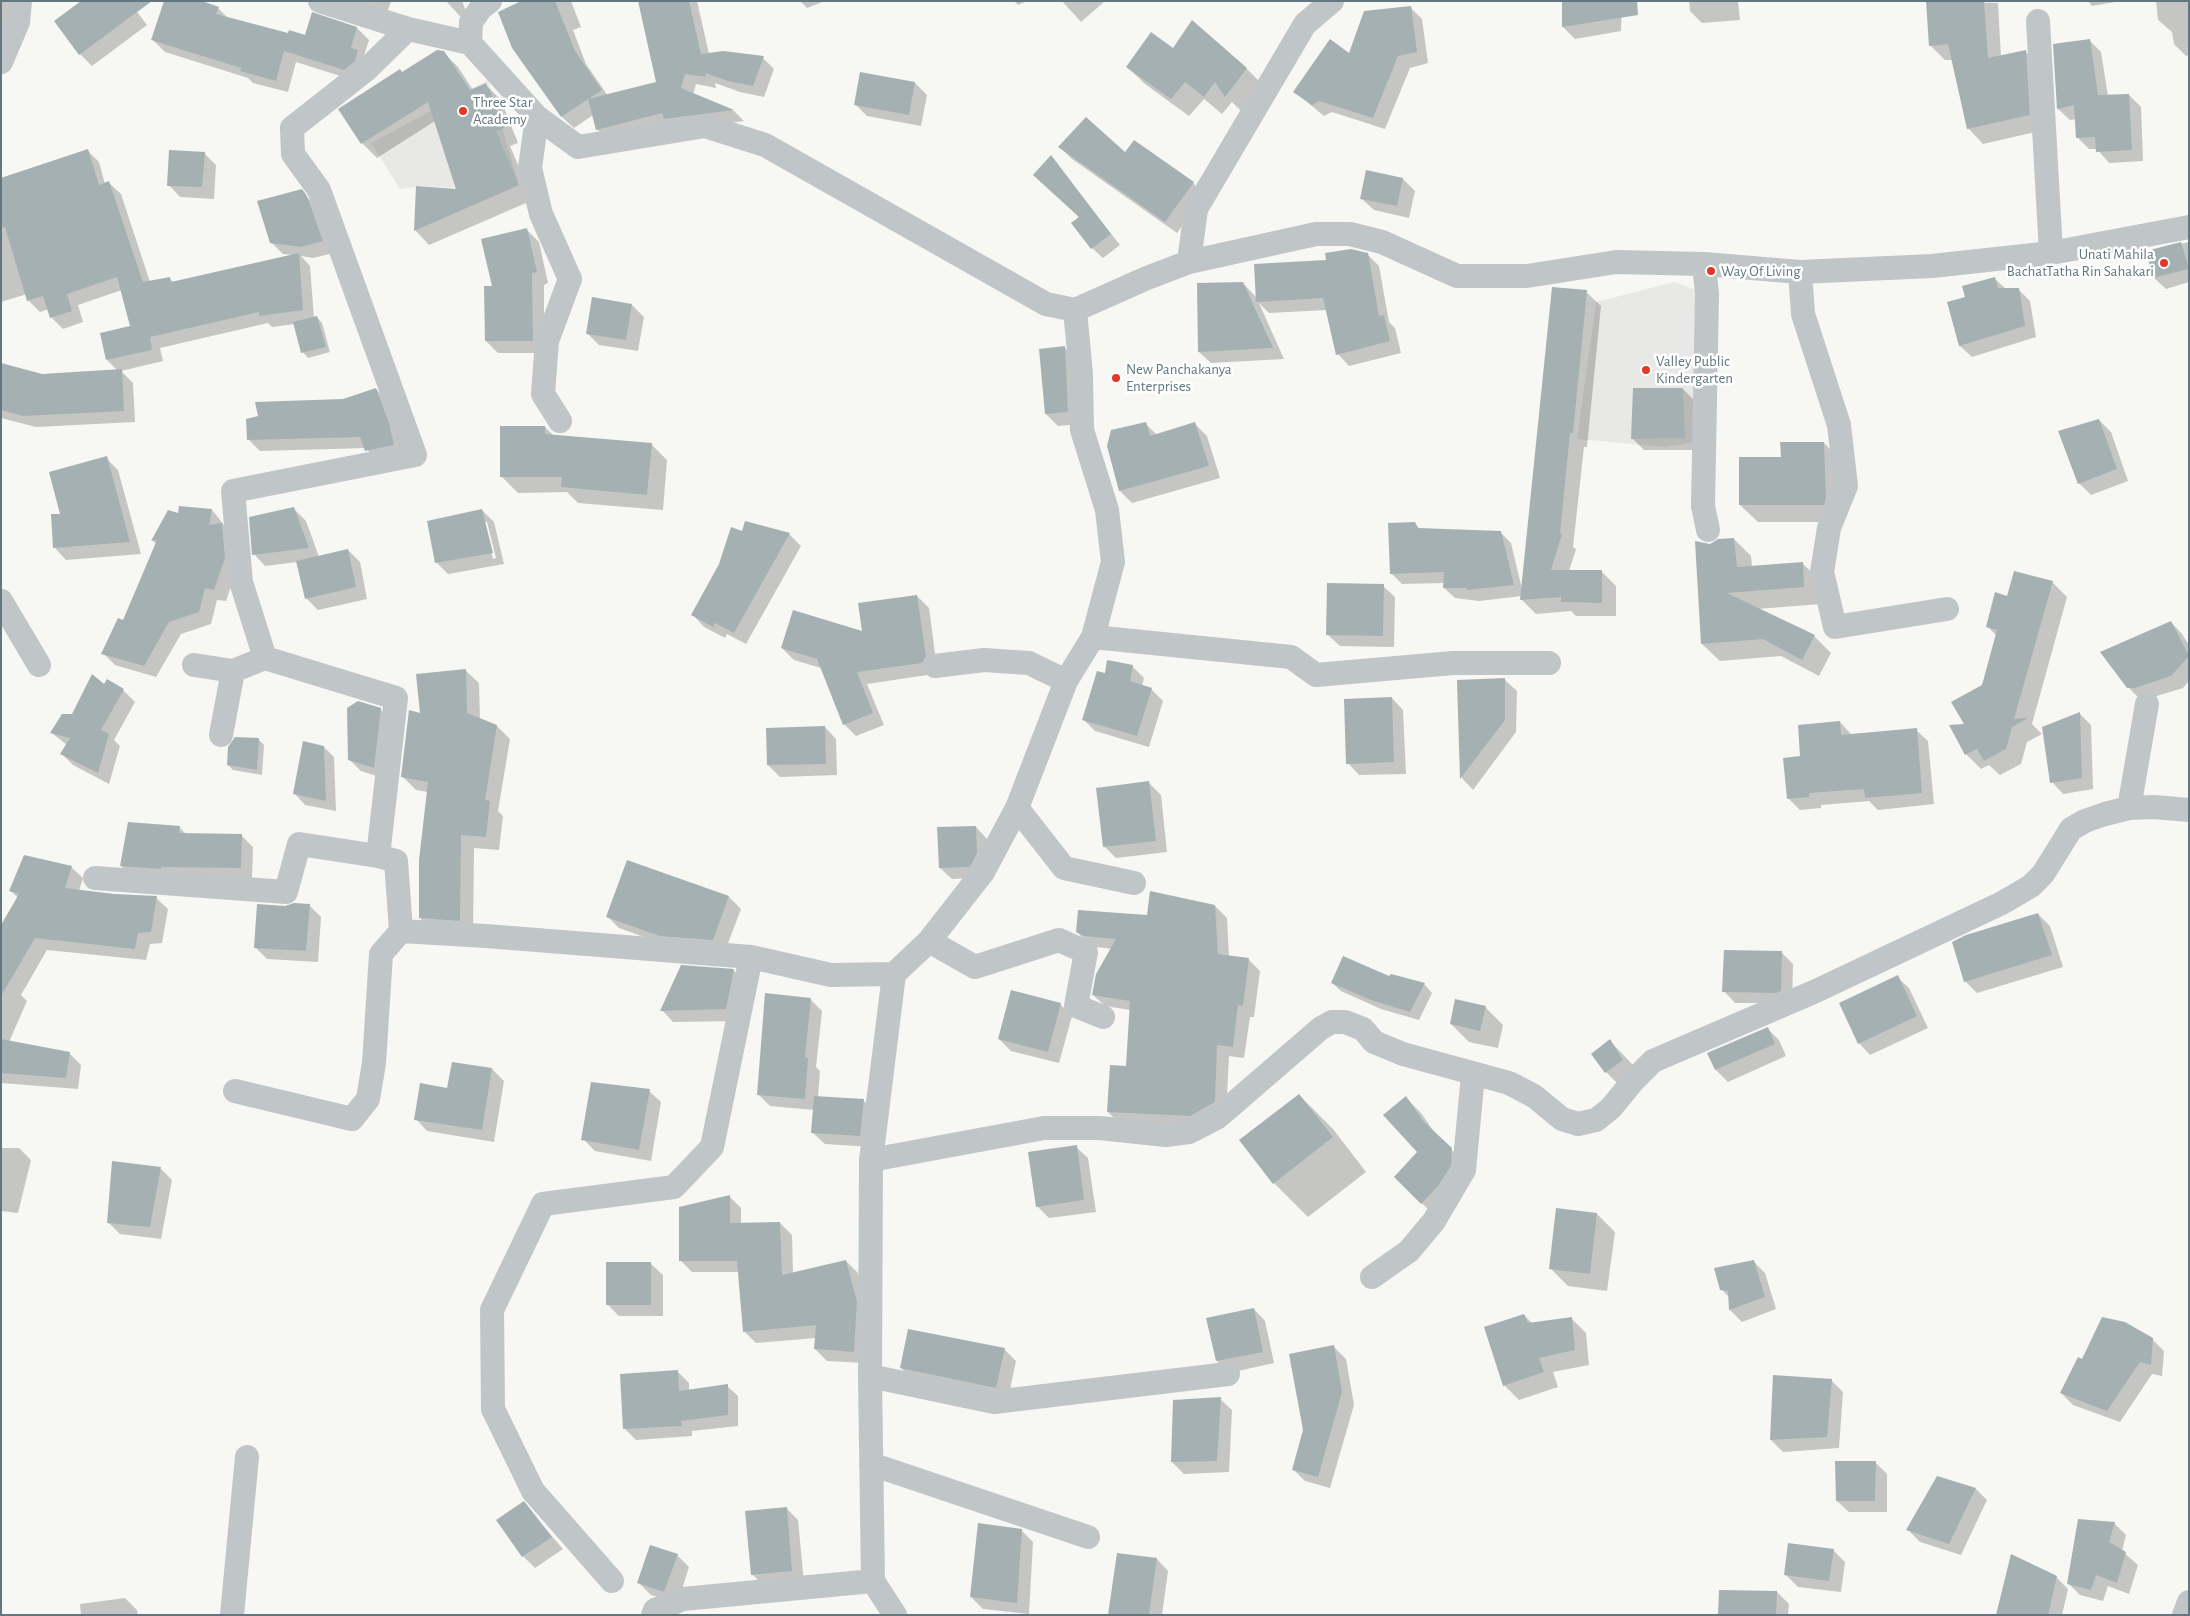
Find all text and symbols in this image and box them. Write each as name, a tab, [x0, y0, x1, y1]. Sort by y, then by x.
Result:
place label: Three Star Academy	[473, 93, 532, 128]
marker: Three Star Academy	[457, 105, 469, 117]
place label: Unati Mahila BachatTatha Rin Sahakari	[2007, 245, 2154, 280]
marker: Unati Mahila BachatTatha Rin Sahakari	[2158, 257, 2170, 269]
place label: Way Of Living	[1721, 262, 1801, 280]
marker: Way Of Living	[1705, 265, 1717, 277]
place label: Valley Public Kindergarten	[1656, 352, 1733, 387]
place label: New Panchakanya Enterprises	[1126, 360, 1232, 395]
marker: Valley Public Kindergarten	[1640, 364, 1652, 376]
marker: New Panchakanya Enterprises	[1110, 372, 1122, 384]

